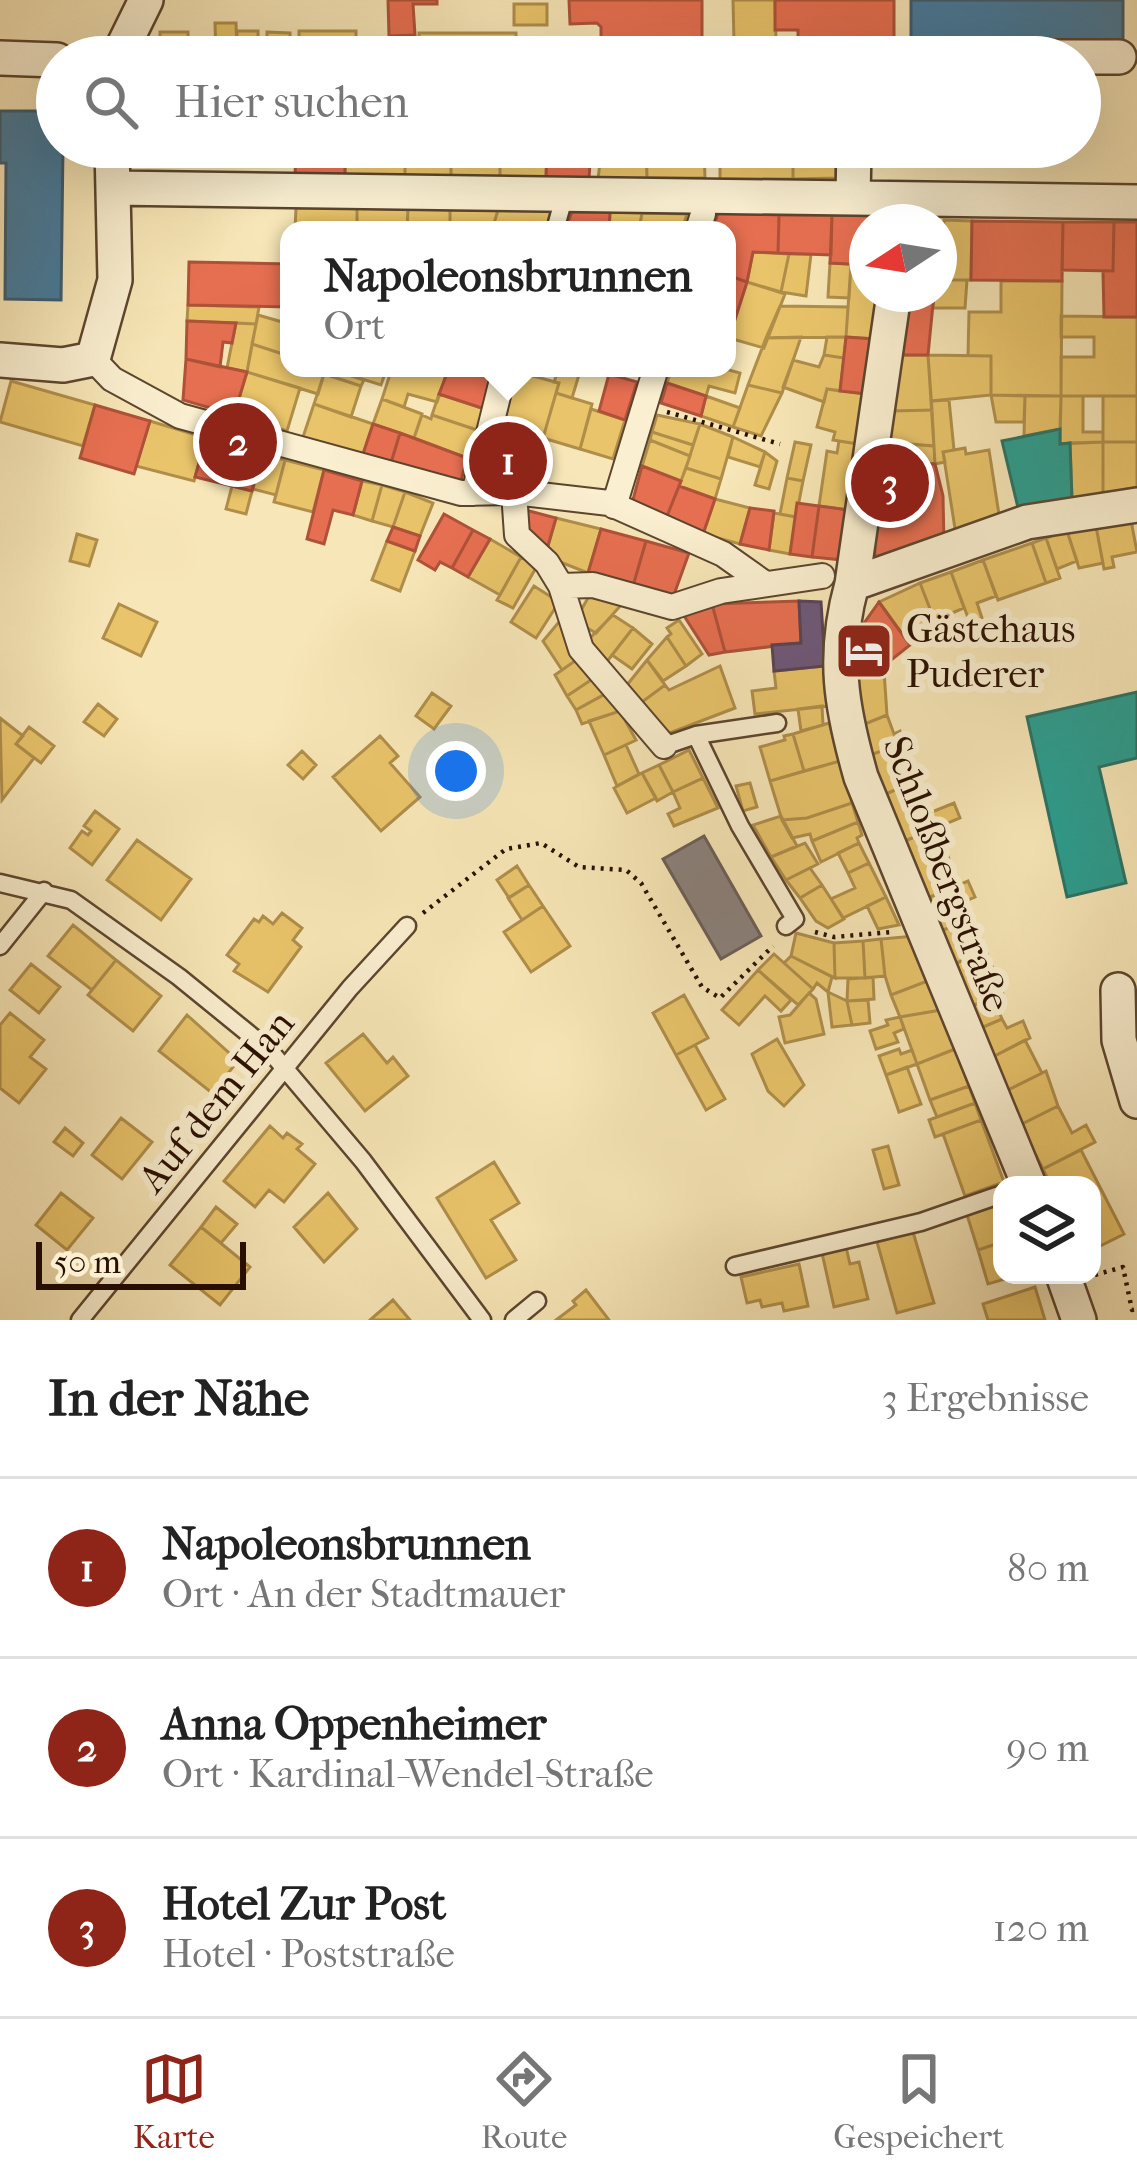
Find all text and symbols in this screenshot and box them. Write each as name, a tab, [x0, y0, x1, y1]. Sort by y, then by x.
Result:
search box	[36, 36, 1101, 168]
icon: search	[78, 69, 144, 135]
text: Hier suchen	[174, 76, 409, 129]
north arrow	[849, 204, 957, 312]
popup	[280, 221, 736, 377]
text: Napoleonsbrunnen	[324, 250, 692, 303]
text: Ort	[324, 303, 385, 349]
pin: 2	[199, 397, 277, 487]
pin: 1	[469, 416, 547, 506]
pin: 3	[851, 438, 929, 528]
place label: Gästehaus Puderer	[906, 606, 1075, 697]
hotel icon: Gästehaus Puderer	[833, 620, 895, 682]
street label: Schloßbergstraße	[873, 730, 1021, 1018]
your location	[426, 741, 486, 801]
street label: Auf dem Han	[127, 1000, 304, 1203]
map controls	[993, 1176, 1101, 1284]
button: layers	[993, 1176, 1101, 1284]
scale bar	[36, 1236, 246, 1289]
text: 50 m	[54, 1243, 121, 1282]
text: In der Nähe	[48, 1368, 309, 1428]
text: 3 Ergebnisse	[882, 1375, 1089, 1421]
text: Napoleonsbrunnen	[162, 1518, 531, 1571]
text: 1	[80, 1545, 94, 1591]
text: 80 m	[1007, 1545, 1089, 1591]
text: Ort · An der Stadtmauer	[162, 1571, 565, 1617]
text: Anna Oppenheimer	[162, 1698, 546, 1751]
text: 2	[77, 1725, 97, 1771]
text: 90 m	[1006, 1725, 1089, 1771]
text: Ort · Kardinal-Wendel-Straße	[162, 1751, 654, 1797]
text: Hotel Zur Post	[162, 1878, 446, 1931]
text: 3	[79, 1905, 95, 1951]
text: 120 m	[993, 1905, 1089, 1951]
text: Hotel · Poststraße	[162, 1931, 455, 1977]
tab: Karte	[133, 2046, 215, 2157]
tab: Route	[481, 2046, 567, 2157]
tab: Gespeichert	[833, 2046, 1004, 2157]

